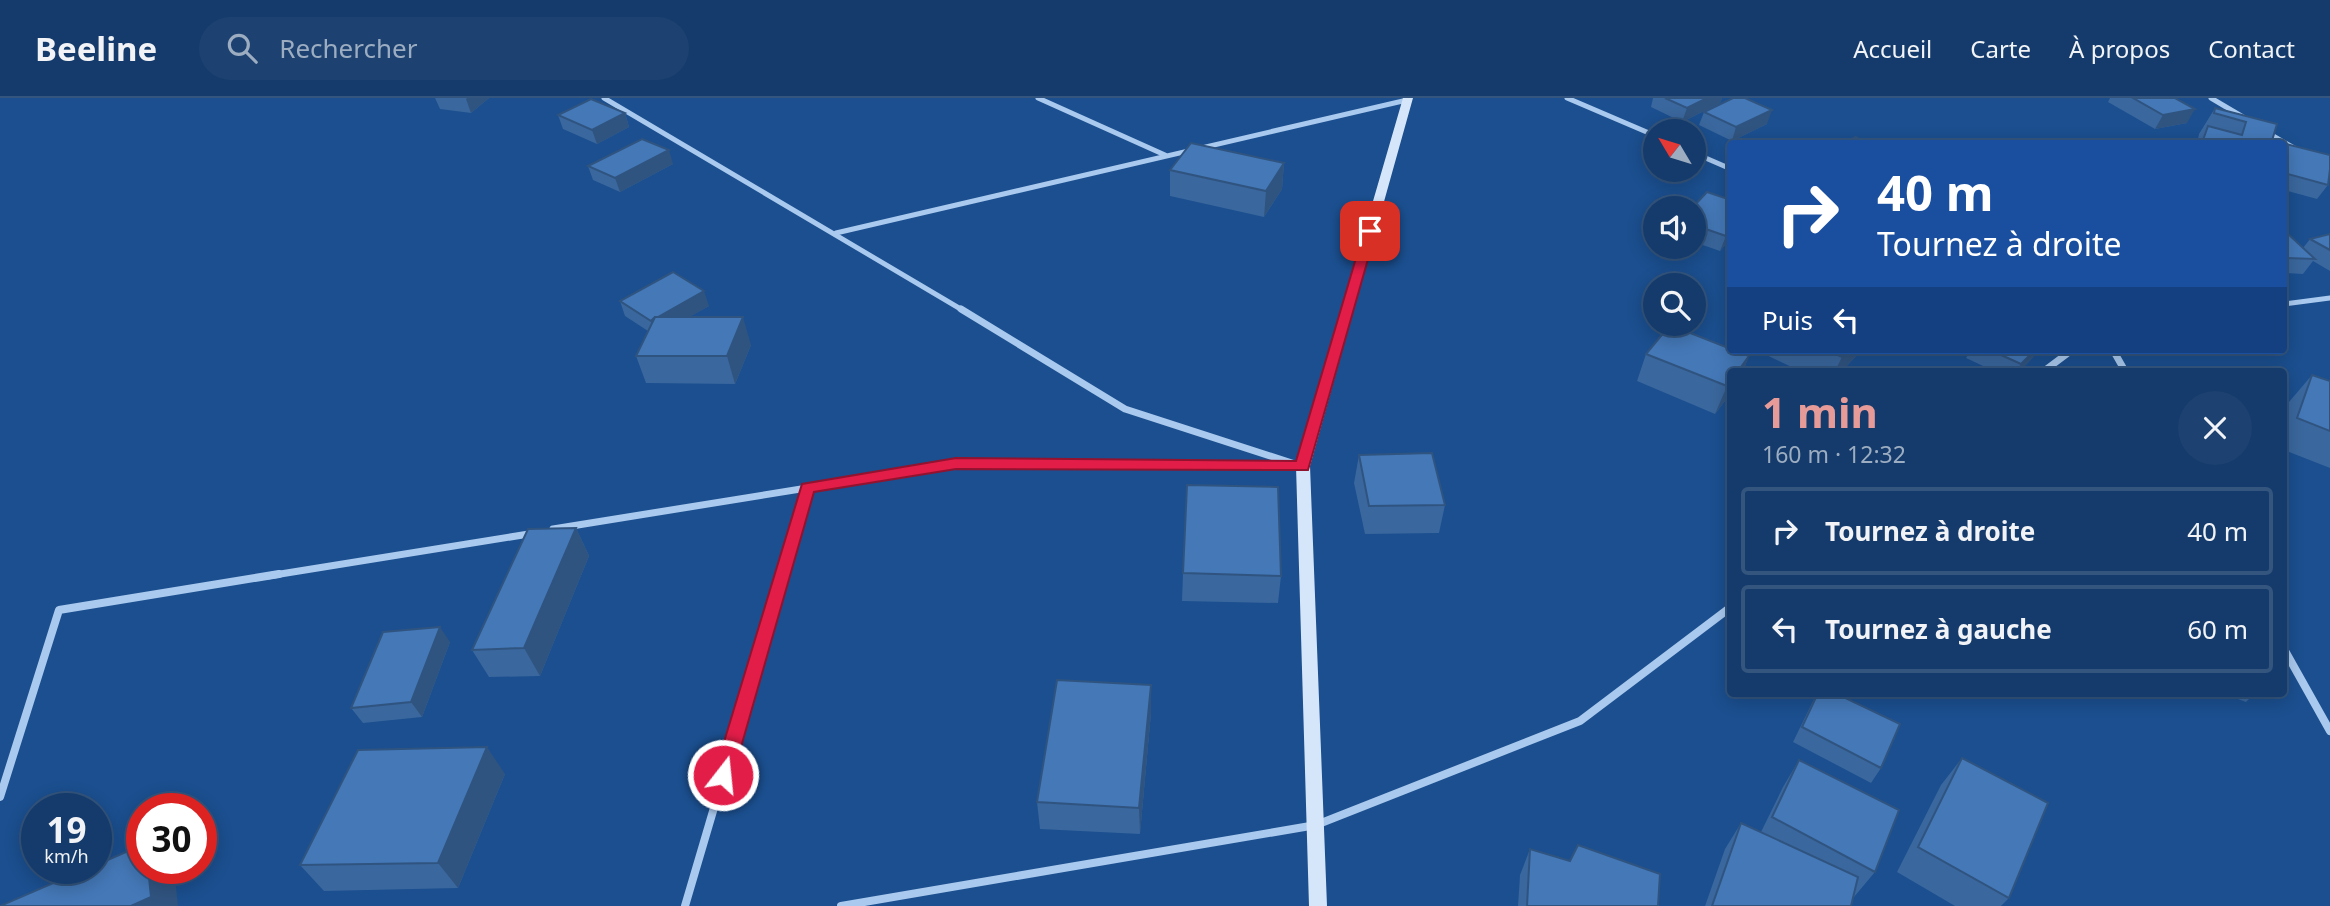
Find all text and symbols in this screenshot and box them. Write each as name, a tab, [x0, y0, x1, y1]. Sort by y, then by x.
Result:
search box	[199, 17, 689, 80]
text: Beeline	[35, 26, 157, 71]
icon: search	[223, 29, 261, 67]
text: Rechercher	[279, 30, 417, 66]
text: Accueil	[1853, 32, 1932, 65]
text: Carte	[1970, 32, 2031, 65]
text: À propos	[2069, 32, 2170, 65]
text: Contact	[2208, 32, 2295, 65]
north arrow	[1643, 119, 1706, 182]
map controls	[1643, 119, 1706, 336]
text: 40 m	[1877, 159, 1994, 225]
icon: right	[1762, 168, 1853, 259]
button: sound	[1643, 196, 1706, 259]
pin	[1340, 201, 1400, 261]
icon: arrive	[1351, 212, 1389, 250]
text: Tournez à droite	[1877, 222, 2122, 265]
button: search	[1643, 273, 1706, 336]
icon: left	[1827, 301, 1865, 339]
text: Puis	[1762, 302, 1813, 338]
text: 1 min	[1762, 383, 1878, 440]
button: close	[2178, 391, 2252, 465]
text: 160 m · 12:32	[1762, 438, 1906, 470]
icon: right	[1766, 512, 1804, 550]
text: Tournez à droite	[1825, 513, 2035, 549]
text: 40 m	[2187, 513, 2248, 549]
icon: left	[1766, 610, 1804, 648]
text: Tournez à gauche	[1825, 611, 2052, 647]
text: 60 m	[2187, 611, 2248, 647]
position arrow	[686, 738, 760, 812]
speed limit sign: 30	[126, 793, 217, 884]
text: 19	[46, 806, 87, 853]
text: km/h	[44, 844, 89, 868]

